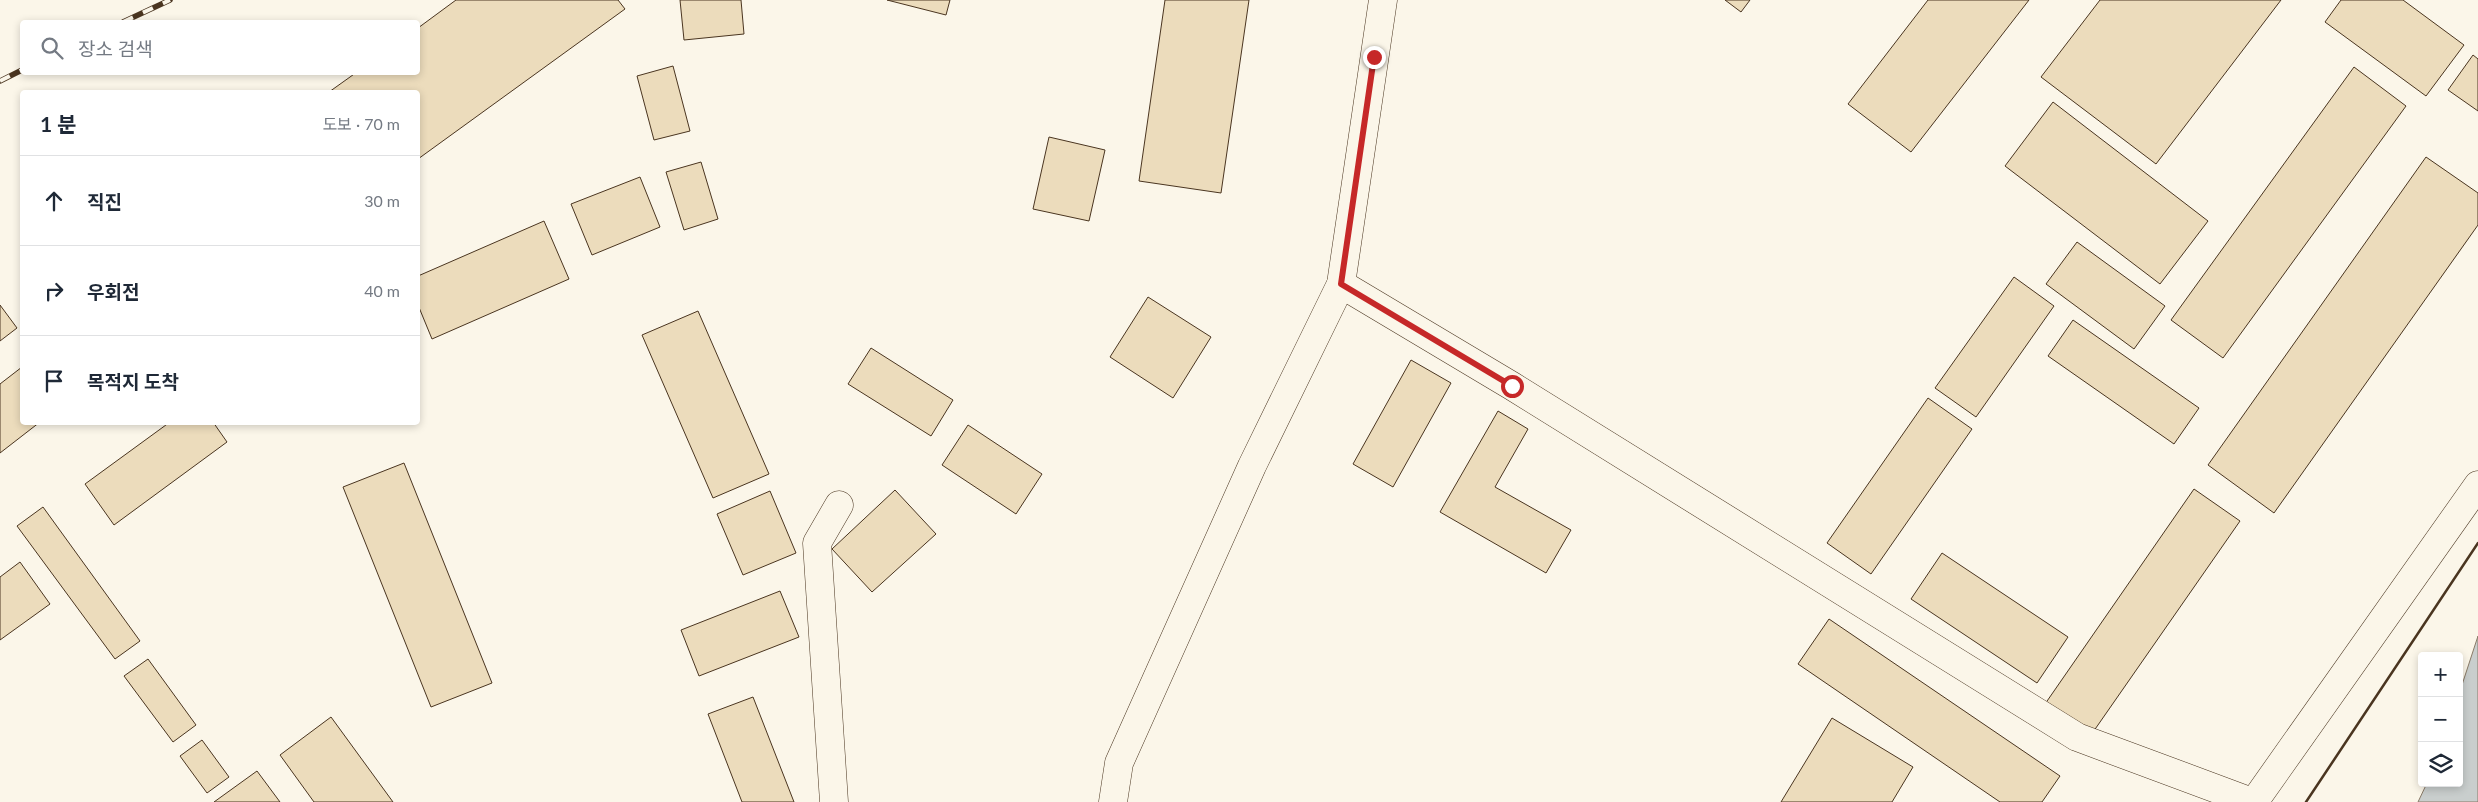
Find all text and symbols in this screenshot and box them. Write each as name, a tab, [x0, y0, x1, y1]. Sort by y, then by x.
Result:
search box	[20, 20, 420, 75]
icon: search	[38, 34, 66, 62]
text: 장소 검색	[78, 37, 153, 60]
route end	[1363, 46, 1386, 69]
text: 1 분	[40, 111, 77, 136]
text: 도보 · 70 m	[322, 114, 400, 133]
icon: ahead	[40, 187, 68, 215]
text: 직진	[87, 190, 122, 213]
text: 30 m	[364, 191, 400, 210]
icon: right	[40, 277, 68, 305]
text: 우회전	[87, 280, 139, 303]
text: 40 m	[364, 281, 400, 300]
icon: arrive	[40, 367, 68, 395]
text: 목적지 도착	[87, 370, 179, 393]
route start	[1501, 375, 1524, 398]
map controls	[2418, 652, 2463, 787]
button: +	[2418, 652, 2463, 697]
button: −	[2418, 697, 2463, 742]
button: layers	[2418, 742, 2463, 787]

